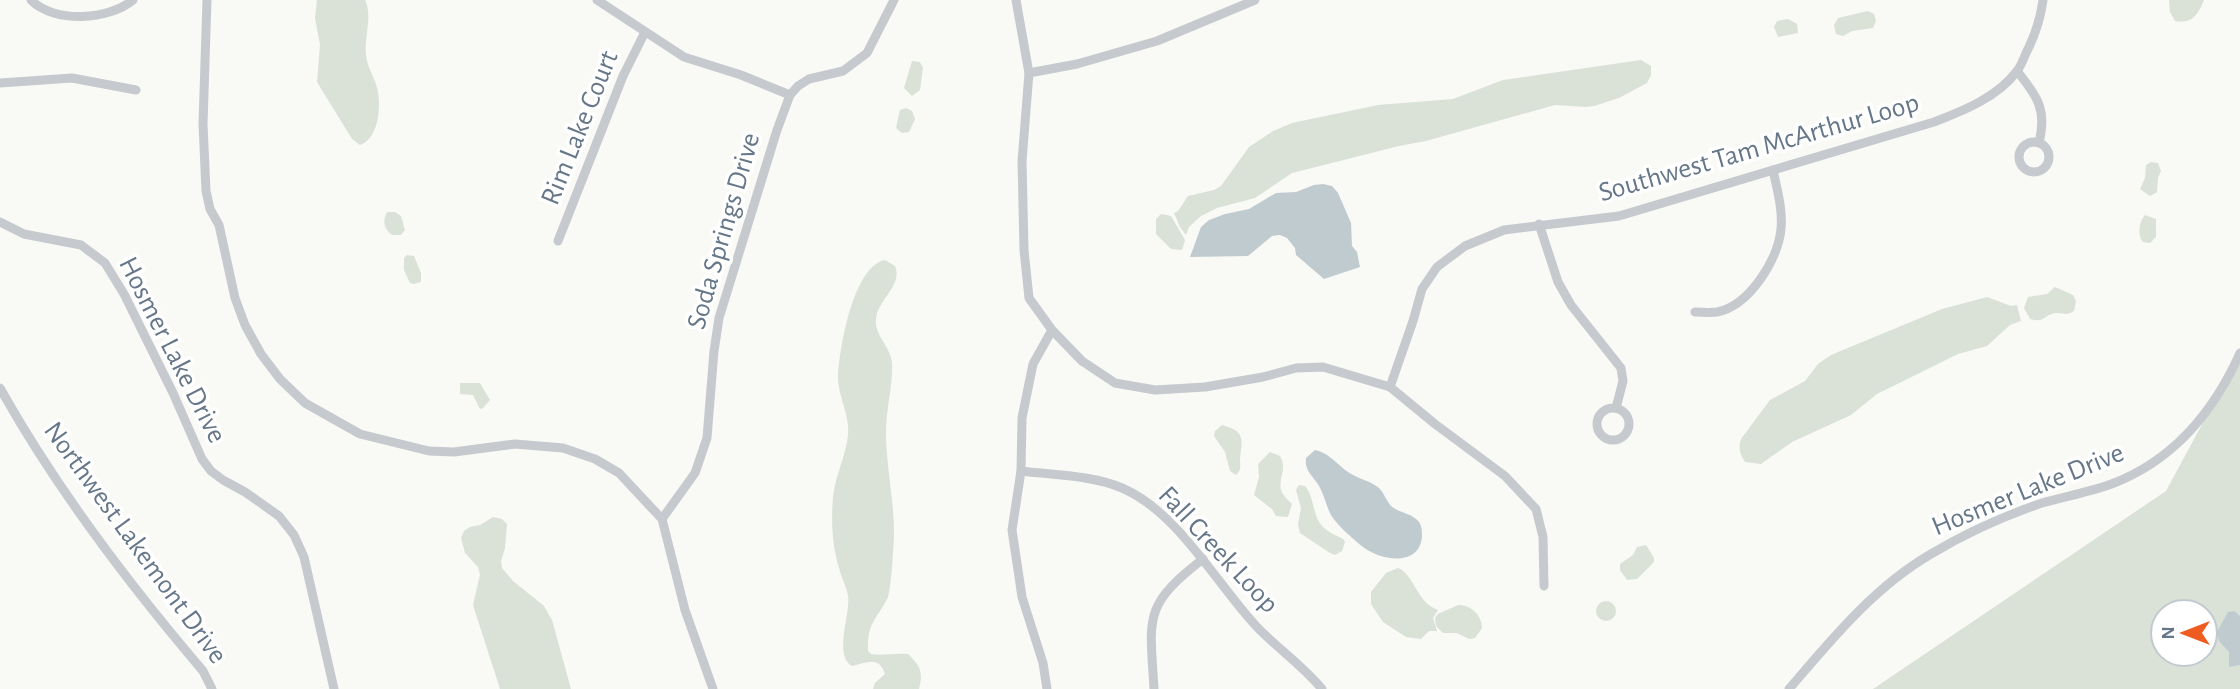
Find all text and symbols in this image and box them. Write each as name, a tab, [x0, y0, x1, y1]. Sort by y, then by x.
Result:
street label: Rim Lake Court	[536, 47, 624, 209]
street label: Southwest Tam McArthur Loop	[1596, 89, 1922, 207]
street label: Soda Springs Drive	[683, 130, 765, 332]
street label: Hosmer Lake Drive	[113, 253, 231, 447]
street label: Northwest Lakemont Drive	[38, 417, 232, 669]
street label: Hosmer Lake Drive	[1928, 439, 2128, 541]
street label: Fall Creek Loop	[1153, 481, 1283, 619]
north arrow	[2149, 598, 2219, 668]
text: N	[2159, 626, 2178, 640]

